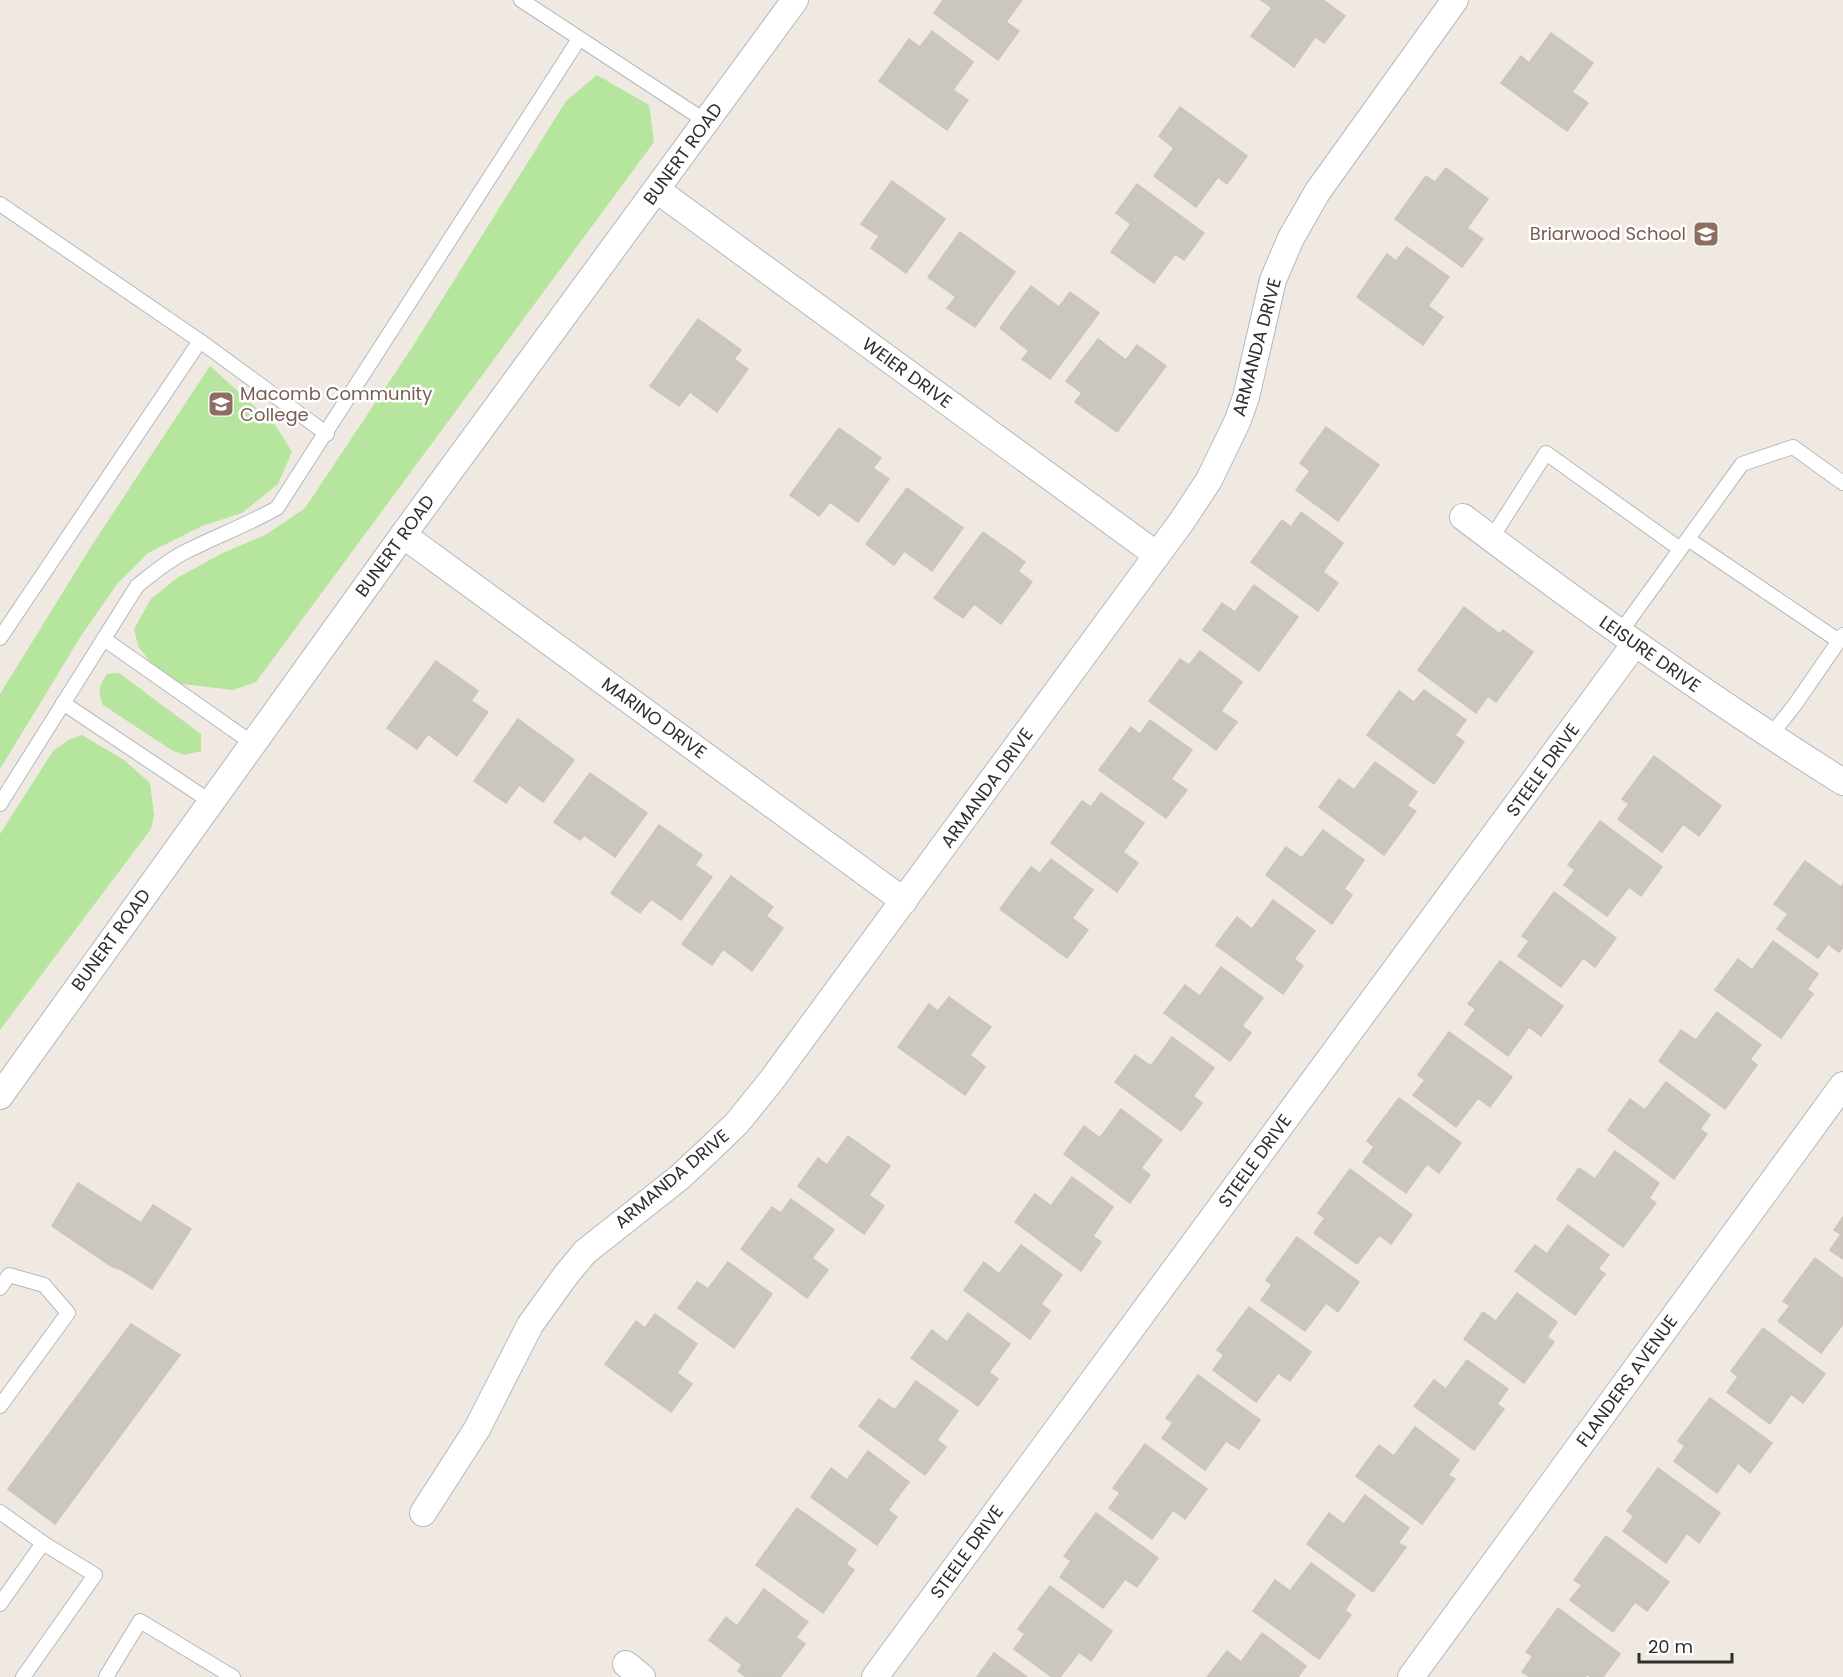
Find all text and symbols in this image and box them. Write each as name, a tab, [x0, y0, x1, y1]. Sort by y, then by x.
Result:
street label: BUNERT ROAD	[637, 98, 728, 210]
school or university icon: Briarwood School	[1691, 219, 1721, 249]
place label: Briarwood School	[1530, 221, 1686, 246]
street label: ARMANDA DRIVE	[1226, 275, 1287, 419]
street label: WEIER DRIVE	[857, 331, 957, 414]
place label: Macomb Community College	[240, 381, 432, 427]
school or university icon: Macomb Community College	[206, 389, 236, 419]
street label: BUNERT ROAD	[349, 490, 440, 602]
street label: LEISURE DRIVE	[1595, 609, 1706, 698]
street label: MARINO DRIVE	[597, 671, 712, 764]
street label: STEELE DRIVE	[1500, 718, 1585, 822]
street label: ARMANDA DRIVE	[935, 723, 1039, 853]
street label: BUNERT ROAD	[65, 884, 156, 996]
street label: STEELE DRIVE	[1212, 1109, 1297, 1213]
street label: ARMANDA DRIVE	[609, 1123, 734, 1234]
street label: FLANDERS AVENUE	[1570, 1310, 1683, 1452]
street label: STEELE DRIVE	[924, 1500, 1009, 1604]
scale bar	[1639, 1626, 1732, 1664]
text: 20 m	[1648, 1634, 1693, 1659]

